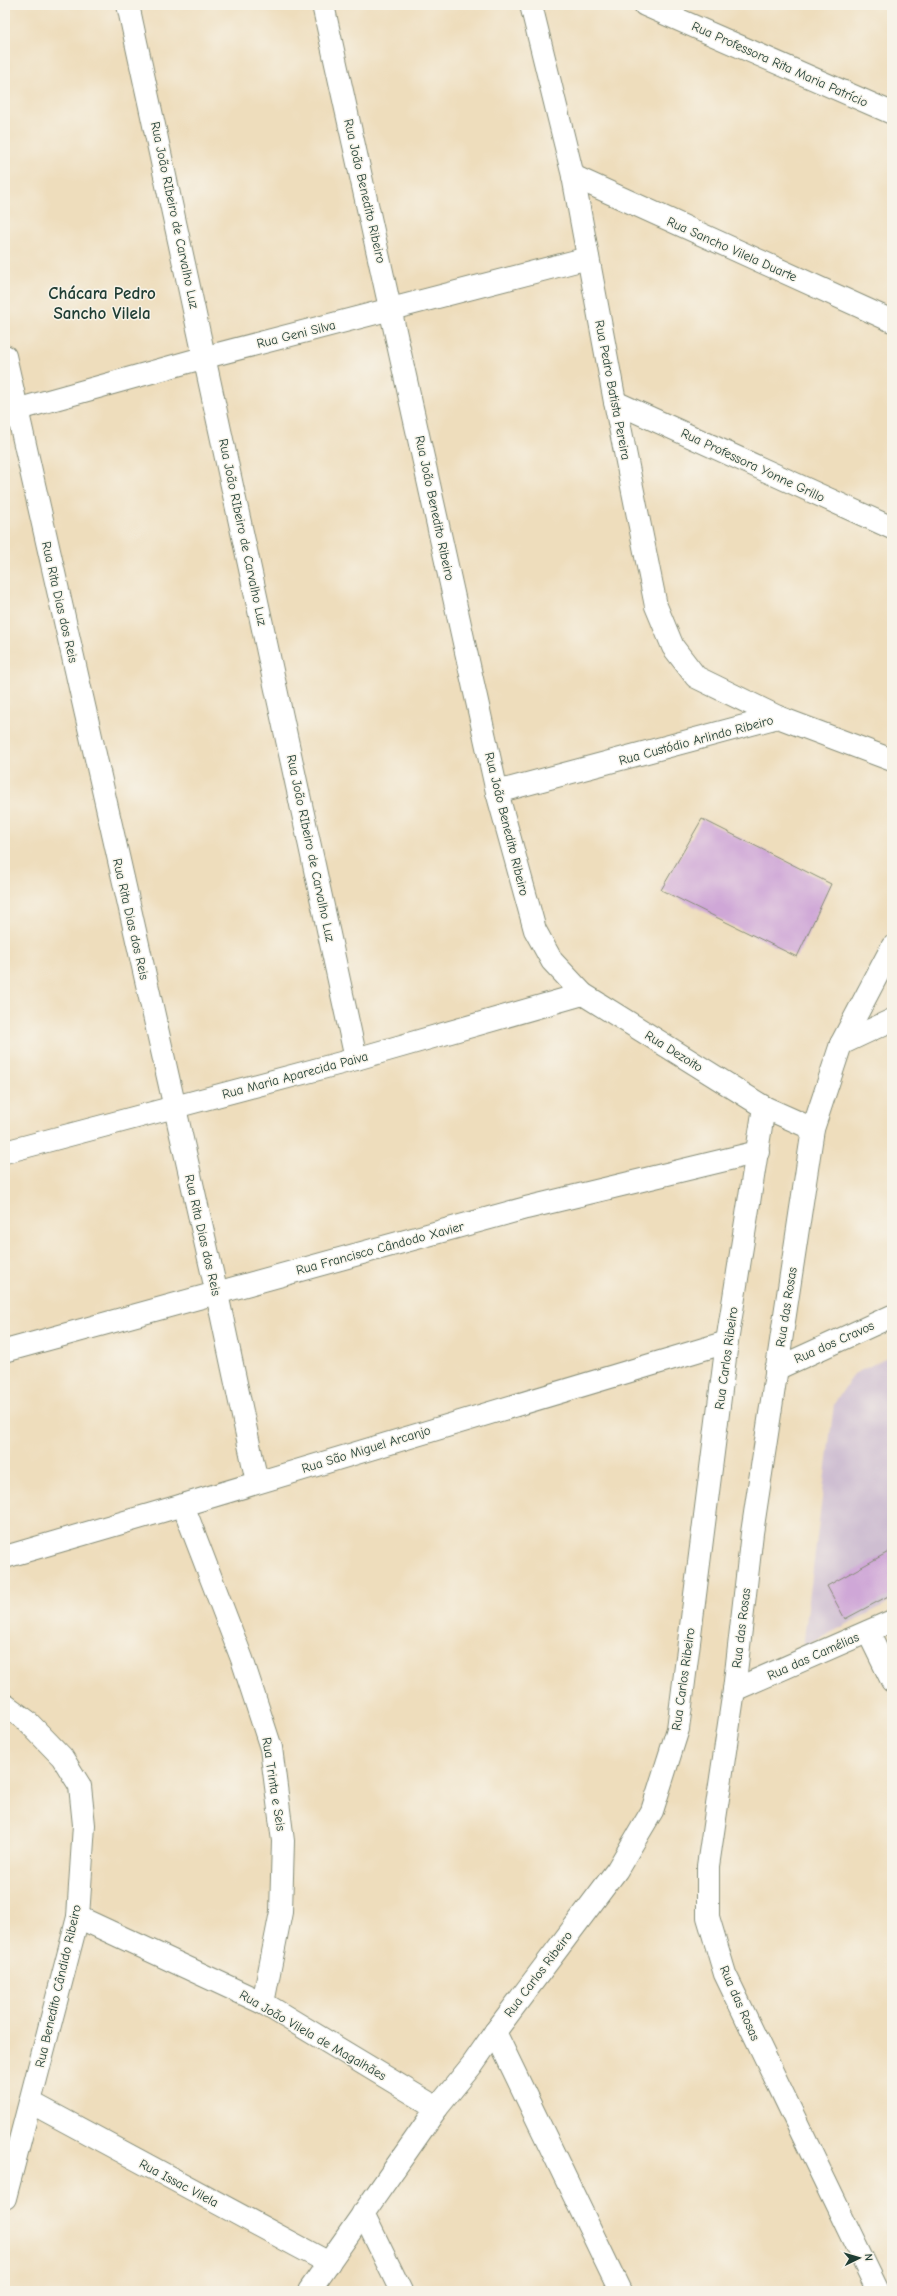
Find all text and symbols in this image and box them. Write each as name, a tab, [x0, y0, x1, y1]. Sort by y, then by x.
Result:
street label: Rua Professora Rita Maria Patrício	[690, 18, 871, 110]
street label: Rua João Benedito Ribeiro	[341, 117, 389, 265]
street label: Rua João RIbeiro de Carvalho Luz	[148, 120, 202, 310]
street label: Rua Sancho Vilela Duarte	[665, 214, 800, 285]
district label: Chácara Pedro Sancho Vilela	[48, 284, 156, 323]
street label: Rua Geni Silva	[255, 317, 337, 351]
street label: Rua Pedro Batista Pereira	[592, 319, 634, 461]
street label: Rua Professora Yonne Grillo	[679, 425, 827, 505]
street label: Rua João Benedito Ribeiro	[412, 434, 458, 582]
street label: Rua João RIbeiro de Carvalho Luz	[216, 437, 270, 627]
street label: Rua Rita Dias dos Reis	[39, 540, 81, 664]
street label: Rua Custódio Arlindo Ribeiro	[617, 712, 775, 768]
street label: Rua João Benedito Ribeiro	[482, 750, 532, 898]
street label: Rua João RIbeiro de Carvalho Luz	[284, 753, 338, 943]
street label: Rua Rita Dias dos Reis	[110, 857, 152, 981]
street label: Rua Dezoito	[642, 1027, 706, 1075]
street label: Rua Maria Aparecida Paiva	[221, 1048, 369, 1102]
street label: Rua Rita Dias dos Reis	[182, 1173, 224, 1297]
street label: Rua Francisco Cândodo Xavier	[294, 1218, 466, 1278]
street label: Rua das Rosas	[772, 1266, 800, 1348]
street label: Rua Carlos Ribeiro	[711, 1306, 741, 1410]
street label: Rua dos Cravos	[792, 1318, 876, 1366]
street label: Rua São Miguel Arcanjo	[300, 1422, 432, 1476]
street label: Rua das Rosas	[729, 1587, 753, 1669]
street label: Rua Carlos Ribeiro	[668, 1627, 698, 1731]
street label: Rua das Camélias	[765, 1629, 861, 1683]
street label: Rua Trinta e Seis	[259, 1736, 289, 1832]
street label: Rua Benedito Cândido Ribeiro	[32, 1903, 84, 2069]
street label: Rua Carlos Ribeiro	[501, 1928, 575, 2020]
street label: Rua das Rosas	[717, 1963, 763, 2043]
street label: Rua João Vilela de Magalhães	[237, 1987, 389, 2083]
street label: Rua Issac Vilela	[137, 2156, 221, 2210]
north arrow	[839, 2238, 879, 2278]
text: N	[862, 2253, 875, 2261]

